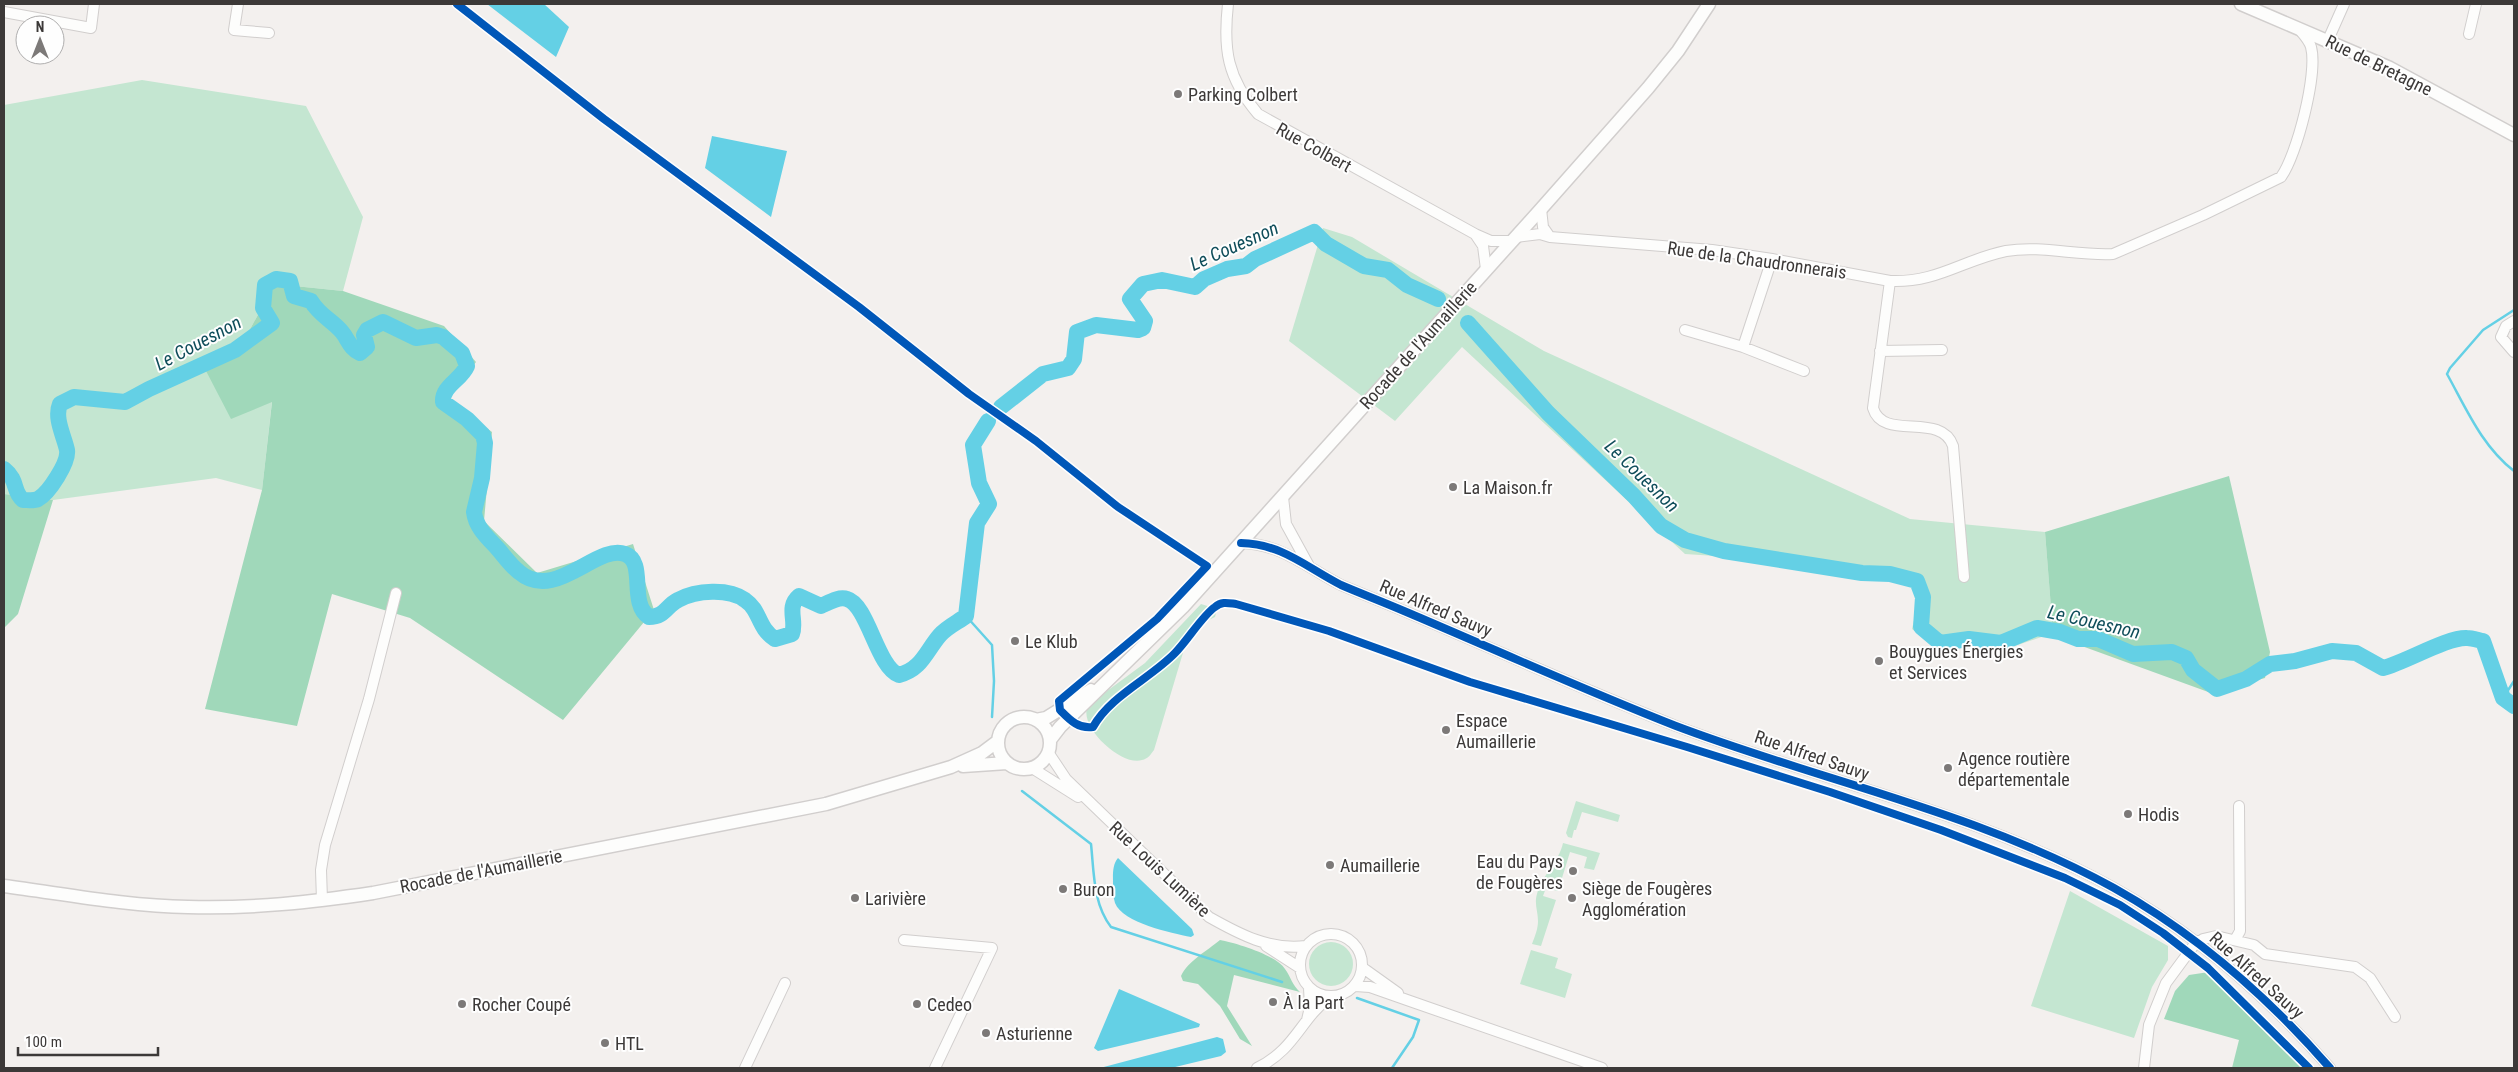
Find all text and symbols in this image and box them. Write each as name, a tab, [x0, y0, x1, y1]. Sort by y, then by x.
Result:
north arrow	[15, 15, 65, 65]
text: N	[36, 19, 44, 35]
street label: Rue de Bretagne	[2322, 30, 2436, 100]
place label: Parking Colbert	[1188, 84, 1298, 105]
marker: Parking Colbert	[1172, 88, 1184, 100]
street label: Rue Colbert	[1273, 118, 1355, 176]
water label: Le Couesnon	[1186, 216, 1282, 276]
street label: Rue de la Chaudronnerais	[1666, 237, 1848, 283]
street label: Rocade de l'Aumaillerie	[1355, 277, 1481, 413]
water label: Le Couesnon	[151, 311, 245, 375]
water label: Le Couesnon	[1600, 435, 1684, 517]
place label: La Maison.fr	[1463, 477, 1553, 498]
marker: La Maison.fr	[1447, 481, 1459, 493]
street label: Rue Alfred Sauvy	[1377, 575, 1496, 641]
water label: Le Couesnon	[2045, 600, 2143, 644]
place label: Le Klub	[1025, 631, 1078, 652]
marker: Le Klub	[1009, 635, 1021, 647]
place label: Bouygues Énergies et Services	[1889, 641, 2023, 683]
marker: Bouygues Énergies et Services	[1873, 655, 1885, 667]
place label: Espace Aumaillerie	[1456, 710, 1536, 752]
marker: Espace Aumaillerie	[1440, 724, 1452, 736]
street label: Rue Alfred Sauvy	[1752, 726, 1872, 785]
place label: Agence routière départementale	[1958, 748, 2070, 790]
marker: Agence routière départementale	[1942, 762, 1954, 774]
place label: Hodis	[2138, 804, 2179, 825]
marker: Hodis	[2122, 808, 2134, 820]
street label: Rue Louis Lumière	[1105, 817, 1215, 921]
street label: Rocade de l'Aumaillerie	[398, 845, 564, 897]
place label: Eau du Pays de Fougères	[1476, 851, 1563, 893]
place label: Aumaillerie	[1340, 855, 1420, 876]
marker: Aumaillerie	[1324, 859, 1336, 871]
marker: Eau du Pays de Fougères	[1567, 865, 1579, 877]
place label: Siège de Fougères Agglomération	[1582, 878, 1712, 920]
place label: Buron	[1073, 879, 1115, 900]
marker: Buron	[1057, 883, 1069, 895]
place label: Larivière	[865, 888, 926, 909]
marker: Larivière	[849, 892, 861, 904]
marker: Siège de Fougères Agglomération	[1566, 892, 1578, 904]
street label: Rue Alfred Sauvy	[2205, 927, 2309, 1023]
place label: À la Part	[1283, 992, 1344, 1013]
place label: Rocher Coupé	[472, 994, 571, 1015]
place label: Cedeo	[927, 994, 972, 1015]
marker: À la Part	[1267, 996, 1279, 1008]
marker: Rocher Coupé	[456, 998, 468, 1010]
marker: Cedeo	[911, 998, 923, 1010]
place label: Asturienne	[996, 1023, 1073, 1044]
scale bar	[18, 1024, 158, 1056]
marker: Asturienne	[980, 1027, 992, 1039]
text: 100 m	[25, 1033, 62, 1051]
place label: HTL	[615, 1033, 644, 1054]
marker: HTL	[599, 1037, 611, 1049]

